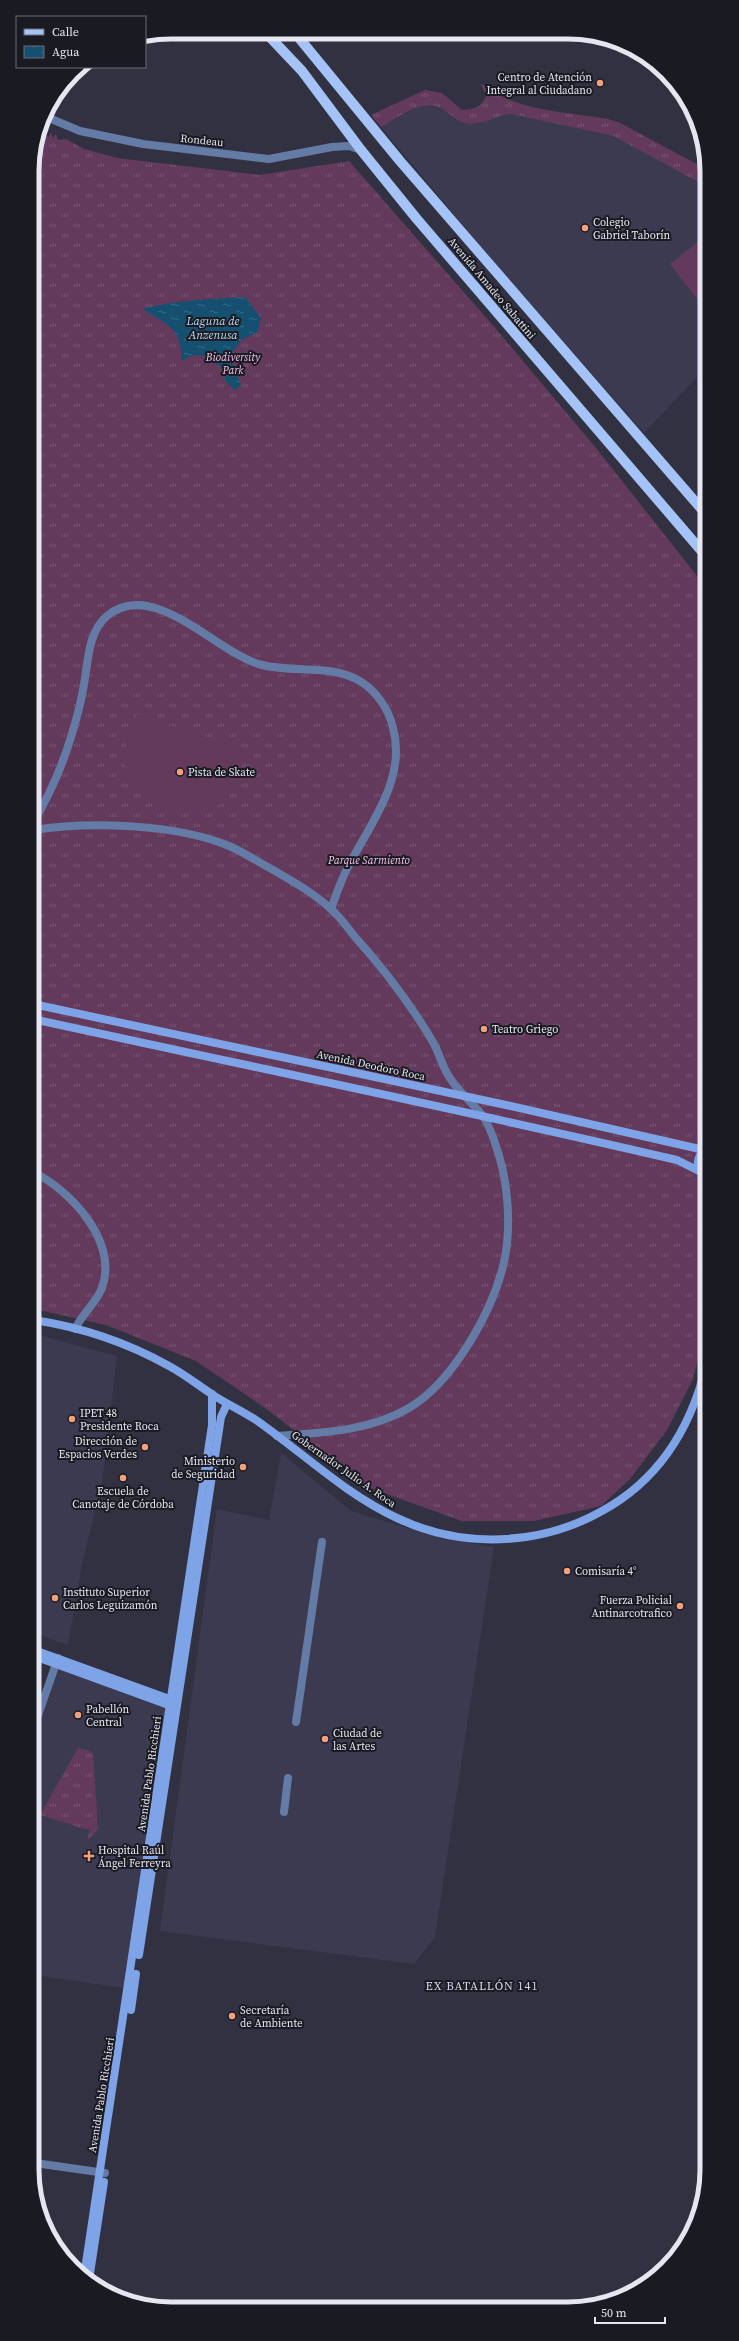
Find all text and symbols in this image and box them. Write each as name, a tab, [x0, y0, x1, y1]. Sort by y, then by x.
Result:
legend	[16, 16, 146, 68]
text: Calle	[52, 24, 79, 40]
text: Agua	[52, 44, 80, 60]
place label: Centro de Atención Integral al Ciudadano	[486, 70, 592, 98]
marker: Centro de Atención Integral al Ciudadano	[595, 78, 605, 88]
street label: Rondeau	[180, 131, 225, 150]
place label: Colegio Gabriel Taborín	[593, 215, 671, 243]
marker: Colegio Gabriel Taborín	[580, 223, 590, 233]
street label: Avenida Amadeo Sabattini	[444, 234, 539, 342]
water label: Laguna de Anzenusa	[186, 313, 240, 343]
park label: Biodiversity Park	[205, 350, 261, 378]
place label: Pista de Skate	[188, 765, 256, 780]
marker: Pista de Skate	[175, 767, 185, 777]
park label: Parque Sarmiento	[327, 853, 411, 868]
place label: Teatro Griego	[492, 1022, 558, 1037]
marker: Teatro Griego	[479, 1024, 489, 1034]
street label: Avenida Deodoro Roca	[315, 1047, 427, 1084]
place label: IPET 48 Presidente Roca	[80, 1406, 159, 1434]
marker: IPET 48 Presidente Roca	[67, 1414, 77, 1424]
street label: Gobernador Julio A. Roca	[288, 1428, 399, 1511]
place label: Dirección de Espacios Verdes	[59, 1434, 137, 1462]
marker: Dirección de Espacios Verdes	[140, 1442, 150, 1452]
place label: Ministerio de Seguridad	[171, 1454, 236, 1482]
marker: Ministerio de Seguridad	[238, 1462, 248, 1472]
marker: Escuela de Canotaje de Córdoba	[118, 1473, 128, 1483]
place label: Escuela de Canotaje de Córdoba	[72, 1484, 174, 1512]
place label: Comisaría 4°	[575, 1564, 637, 1579]
marker: Comisaría 4°	[562, 1566, 572, 1576]
place label: Instituto Superior Carlos Leguizamón	[63, 1585, 158, 1613]
marker: Instituto Superior Carlos Leguizamón	[50, 1593, 60, 1603]
place label: Fuerza Policial Antinarcotrafico	[591, 1593, 672, 1621]
marker: Fuerza Policial Antinarcotrafico	[675, 1601, 685, 1611]
place label: Pabellón Central	[86, 1702, 130, 1730]
marker: Pabellón Central	[73, 1710, 83, 1720]
street label: Avenida Pablo Ricchieri	[134, 1715, 165, 1833]
place label: Ciudad de las Artes	[333, 1726, 382, 1754]
marker: Ciudad de las Artes	[320, 1734, 330, 1744]
place label: Hospital Raúl Ángel Ferreyra	[98, 1843, 171, 1871]
marker: Hospital Raúl Ángel Ferreyra	[83, 1850, 95, 1862]
district label: EX BATALLÓN 141	[425, 1978, 539, 1994]
place label: Secretaría de Ambiente	[240, 2003, 303, 2031]
marker: Secretaría de Ambiente	[227, 2011, 237, 2021]
street label: Avenida Pablo Ricchieri	[85, 2036, 118, 2154]
scale bar	[595, 2299, 665, 2325]
text: 50 m	[601, 2305, 627, 2321]

